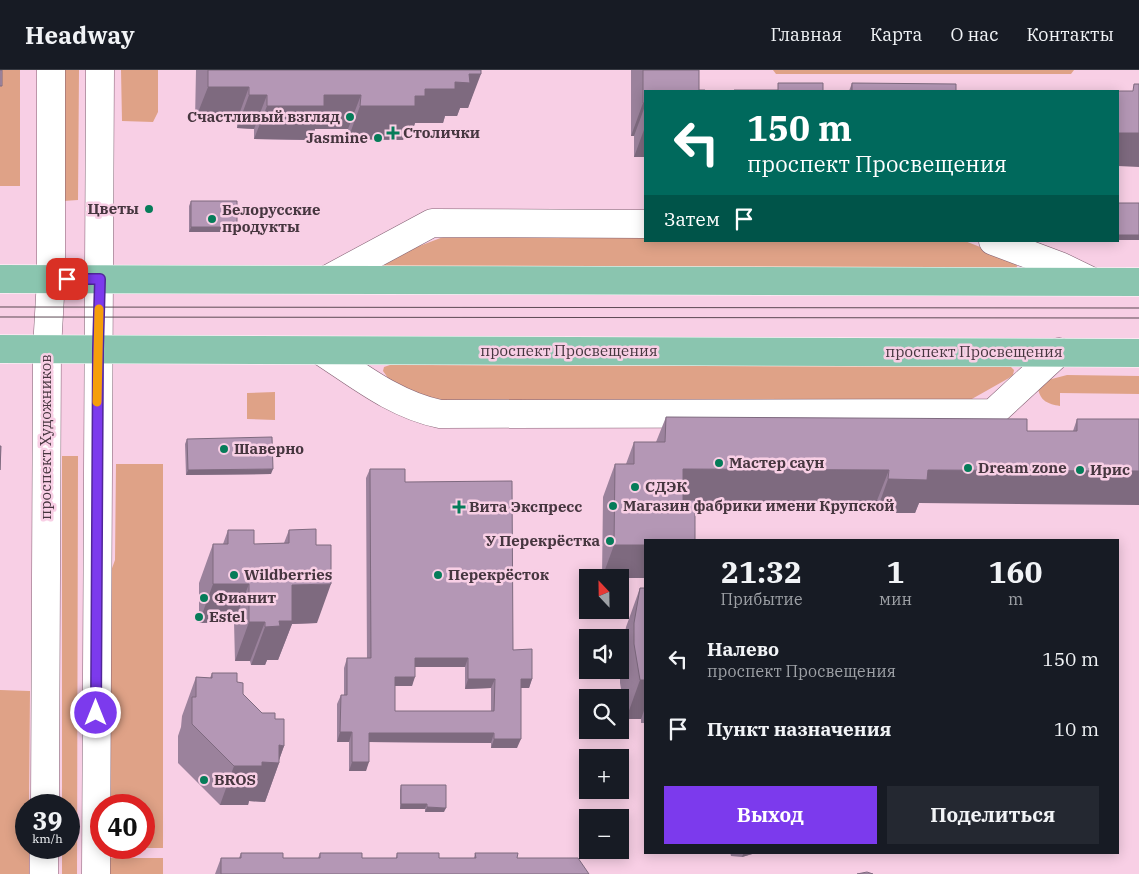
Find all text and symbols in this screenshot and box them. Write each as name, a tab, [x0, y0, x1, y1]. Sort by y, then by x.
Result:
text: Headway	[25, 19, 135, 51]
text: Главная	[770, 23, 842, 46]
text: Карта	[870, 23, 922, 46]
text: О нас	[950, 23, 998, 46]
text: Контакты	[1026, 23, 1114, 46]
text: 150 m	[747, 105, 852, 151]
place label: Счастливый взгляд	[187, 107, 340, 126]
icon: left	[664, 110, 729, 175]
marker: Счастливый взгляд	[344, 111, 356, 123]
place label: Столички	[403, 123, 480, 142]
marker: Столички	[387, 127, 399, 139]
place label: Jasmine	[306, 128, 368, 147]
marker: Jasmine	[372, 132, 384, 144]
text: проспект Просвещения	[747, 149, 1007, 178]
place label: Цветы	[88, 199, 139, 218]
place label: Белорусские продукты	[222, 200, 320, 236]
marker: Цветы	[143, 203, 155, 215]
icon: arrive	[730, 205, 758, 233]
text: Затем	[664, 207, 720, 231]
marker: Белорусские продукты	[206, 213, 218, 225]
pin	[46, 258, 88, 300]
icon: arrive	[53, 265, 81, 293]
street label: проспект Просвещения	[480, 341, 658, 360]
street label: проспект Просвещения	[885, 342, 1063, 361]
street label: проспект Художников	[36, 354, 55, 520]
place label: Шаверно	[234, 439, 304, 458]
marker: Шаверно	[218, 443, 230, 455]
place label: Мастер саун	[729, 453, 825, 472]
marker: Мастер саун	[713, 457, 725, 469]
place label: Dream zone	[978, 458, 1067, 477]
place label: Ирис	[1090, 460, 1130, 479]
marker: Dream zone	[962, 462, 974, 474]
marker: Ирис	[1074, 464, 1086, 476]
place label: СДЭК	[645, 477, 688, 496]
marker: СДЭК	[629, 481, 641, 493]
place label: Магазин фабрики имени Крупской	[623, 496, 895, 515]
place label: Вита Экспресс	[469, 497, 582, 516]
marker: Магазин фабрики имени Крупской	[607, 500, 619, 512]
marker: Вита Экспресс	[453, 501, 465, 513]
place label: У Перекрёстка	[485, 531, 600, 550]
marker: У Перекрёстка	[604, 535, 616, 547]
text: 21:32	[721, 552, 802, 591]
text: 1	[887, 552, 905, 591]
text: 160	[989, 552, 1043, 591]
place label: Wildberries	[244, 565, 332, 584]
place label: Перекрёсток	[448, 565, 549, 584]
marker: Wildberries	[228, 569, 240, 581]
marker: Перекрёсток	[432, 569, 444, 581]
north arrow	[579, 569, 629, 619]
map controls	[579, 569, 629, 859]
place label: Фианит	[214, 588, 276, 607]
text: Прибытие	[720, 589, 803, 609]
text: мин	[879, 589, 912, 609]
text: m	[1008, 589, 1023, 609]
marker: Фианит	[198, 592, 210, 604]
place label: Estel	[209, 607, 245, 626]
marker: Estel	[193, 611, 205, 623]
button: sound	[579, 629, 629, 679]
text: Налево	[707, 637, 779, 661]
icon: left	[664, 645, 692, 673]
text: 150 m	[1042, 647, 1099, 671]
text: проспект Просвещения	[707, 661, 896, 681]
position arrow	[69, 686, 121, 738]
button: search	[579, 689, 629, 739]
icon: arrive	[664, 715, 692, 743]
text: Пункт назначения	[707, 717, 891, 741]
text: 10 m	[1054, 717, 1099, 741]
button: +	[579, 749, 629, 799]
place label: BROS	[214, 770, 256, 789]
marker: BROS	[198, 774, 210, 786]
button: Выход	[664, 786, 877, 844]
button: Поделиться	[887, 786, 1099, 844]
speed limit sign: 40	[90, 794, 155, 859]
text: 39	[32, 804, 63, 837]
button: −	[579, 809, 629, 859]
text: km/h	[32, 831, 63, 846]

